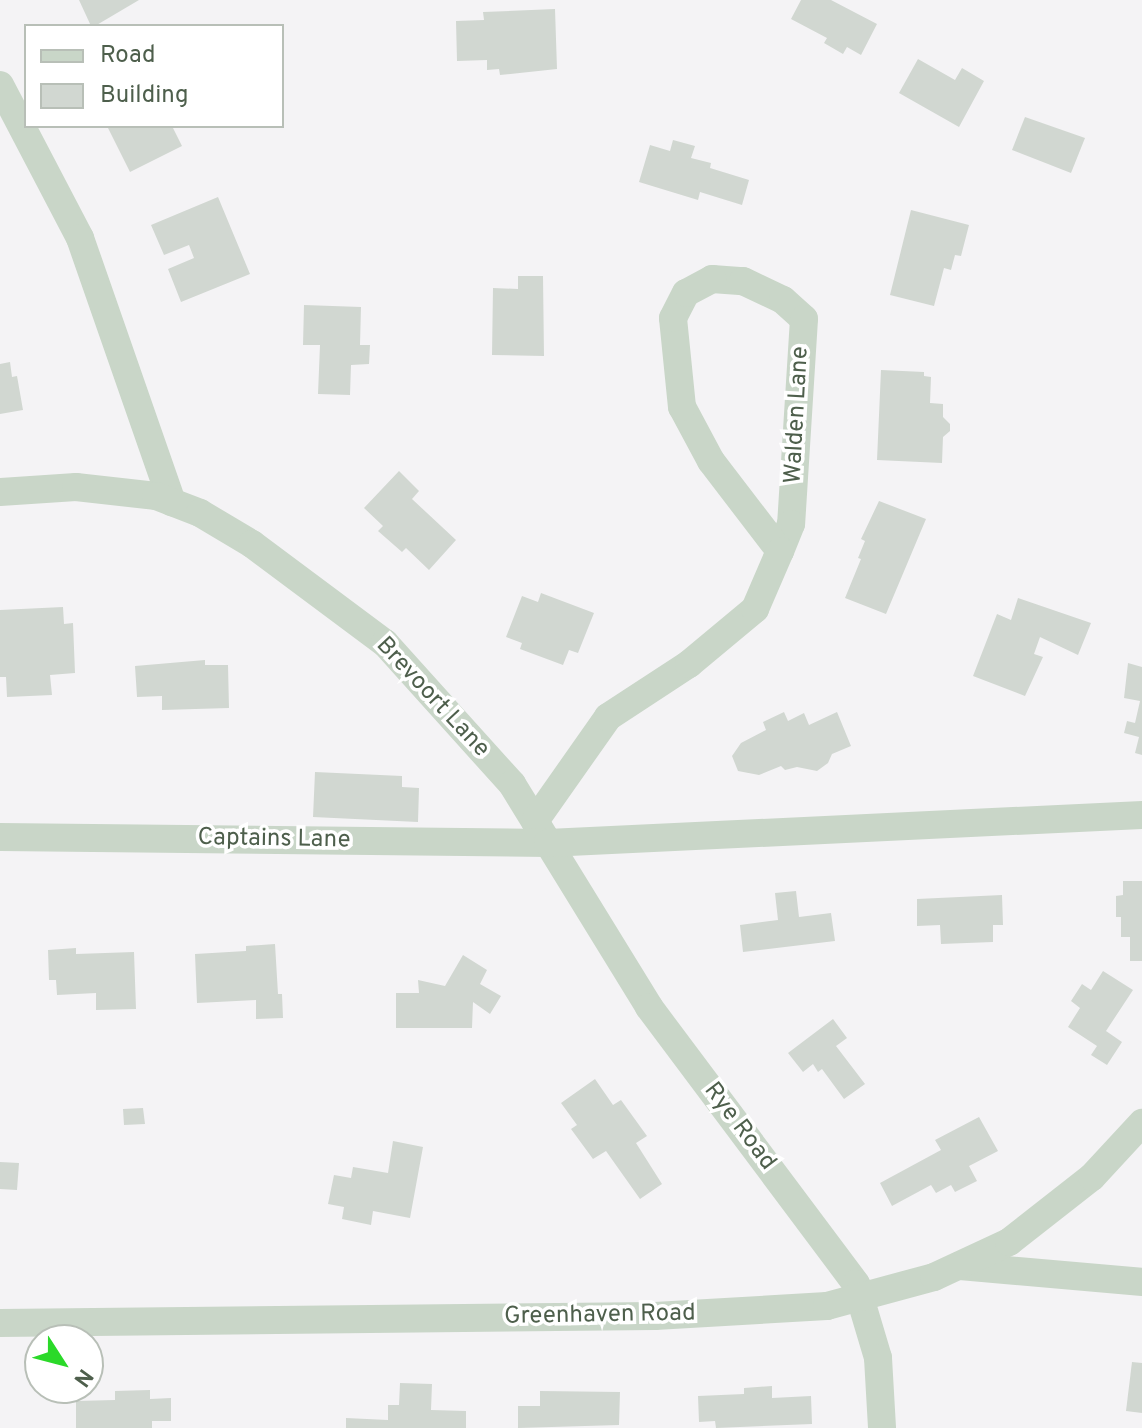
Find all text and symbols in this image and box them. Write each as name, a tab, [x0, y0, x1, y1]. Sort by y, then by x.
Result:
legend	[24, 24, 284, 128]
text: Road	[100, 41, 156, 71]
text: Building	[100, 81, 189, 111]
street label: Walden Lane	[780, 346, 816, 484]
street label: Brevoort Lane	[369, 632, 495, 764]
street label: Captains Lane	[197, 824, 351, 856]
street label: Rye Road	[697, 1078, 781, 1176]
street label: Greenhaven Road	[504, 1300, 696, 1332]
north arrow	[24, 1324, 104, 1404]
text: N	[67, 1363, 98, 1392]

